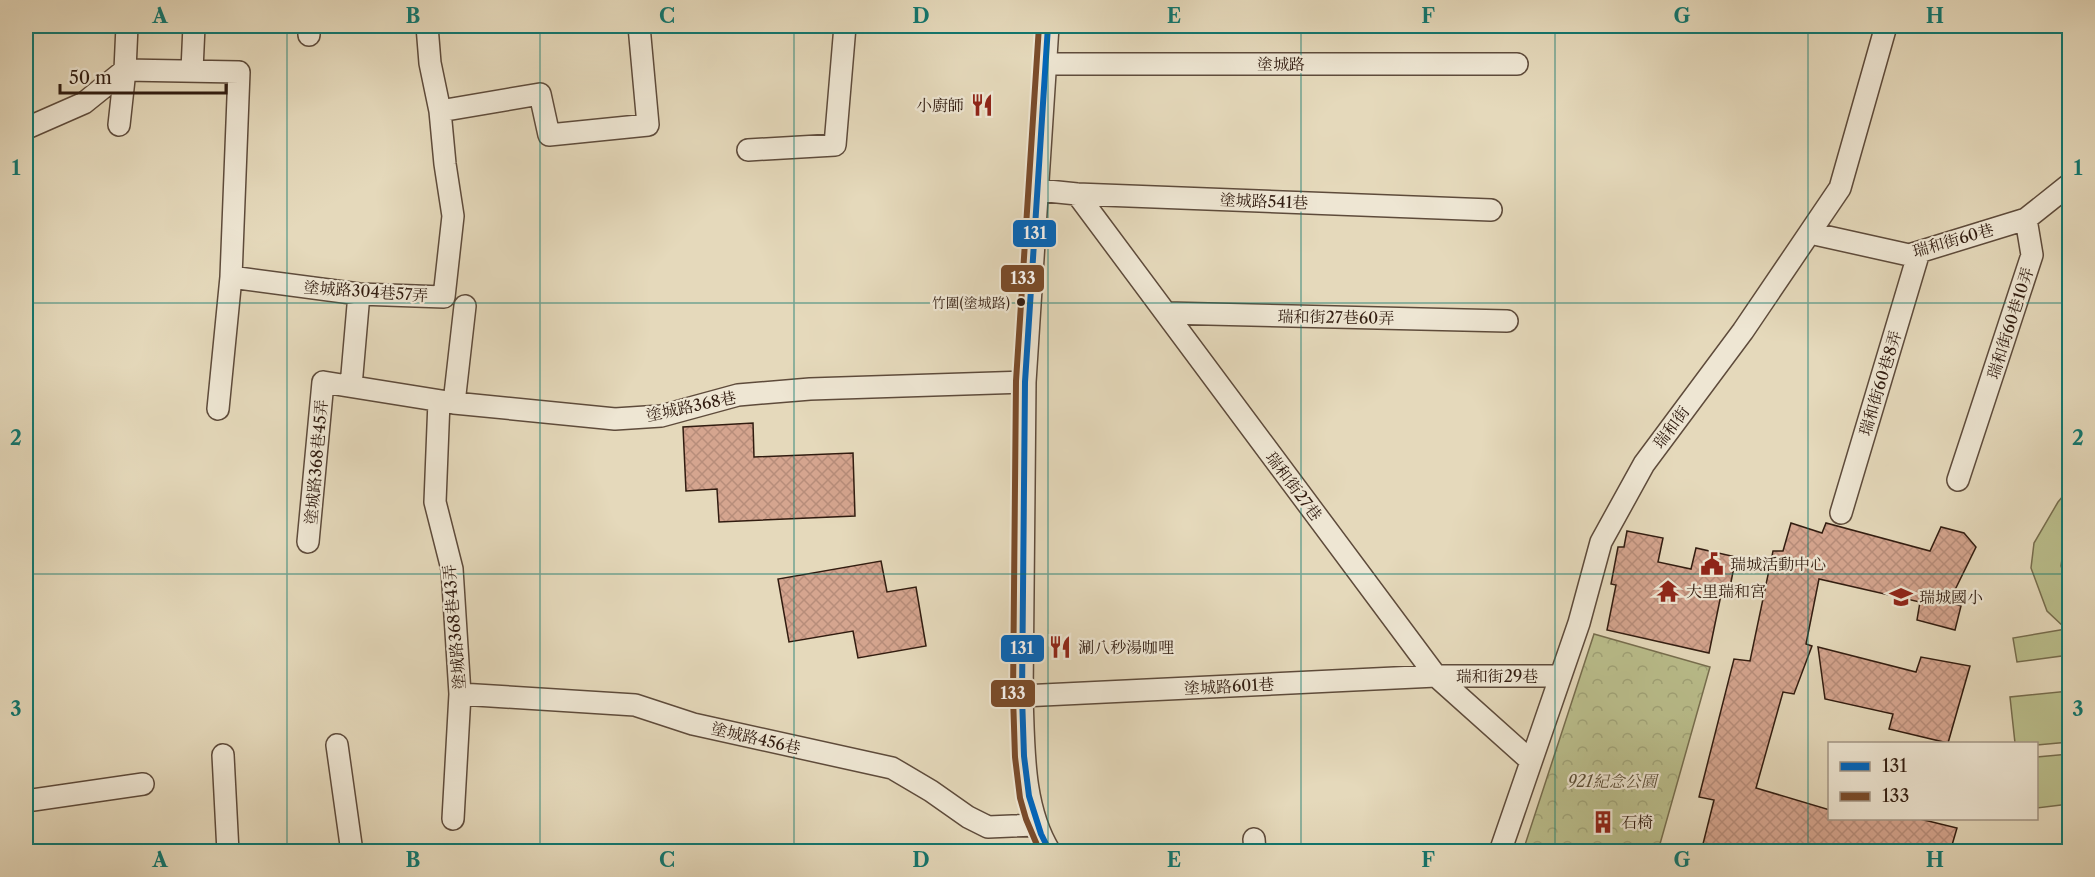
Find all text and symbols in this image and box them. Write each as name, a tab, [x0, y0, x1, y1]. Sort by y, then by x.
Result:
text: A	[151, 4, 168, 28]
text: B	[406, 4, 421, 28]
text: C	[659, 4, 675, 28]
text: D	[912, 4, 930, 28]
text: E	[1167, 4, 1181, 28]
text: F	[1421, 4, 1435, 28]
text: G	[1674, 4, 1691, 28]
text: H	[1926, 4, 1944, 28]
street label: 塗城路	[1257, 54, 1305, 74]
scale bar	[60, 57, 226, 95]
text: 50 m	[69, 67, 112, 89]
restaurant icon: 小廚師	[969, 92, 995, 118]
place label: 小廚師	[916, 95, 964, 115]
text: 1	[12, 156, 21, 180]
text: 1	[2074, 156, 2083, 180]
street label: 塗城路541巷	[1219, 189, 1309, 213]
line badge: 131	[1012, 219, 1057, 248]
street label: 瑞和街60巷	[1910, 219, 1996, 261]
text: 131	[1023, 223, 1048, 243]
line badge: 133	[1000, 264, 1045, 293]
street label: 瑞和街60巷10弄	[1983, 265, 2037, 381]
text: 133	[1010, 268, 1036, 288]
street label: 塗城路304巷57弄	[303, 277, 429, 305]
place label: 竹圍(塗城路)	[932, 294, 1010, 312]
marker: 竹圍(塗城路)	[1015, 296, 1027, 308]
street label: 瑞和街27巷60弄	[1278, 306, 1394, 328]
street label: 瑞和街60巷8弄	[1855, 328, 1905, 438]
street label: 塗城路368巷	[644, 387, 738, 425]
street label: 塗城路368巷45弄	[301, 399, 331, 525]
street label: 瑞和街	[1649, 402, 1693, 452]
text: 2	[10, 426, 22, 450]
text: 2	[2072, 426, 2084, 450]
street label: 瑞和街27巷	[1262, 448, 1326, 524]
public building icon: 瑞城活動中心	[1699, 551, 1725, 577]
place label: 瑞城活動中心	[1730, 554, 1826, 574]
street label: 塗城路368巷43弄	[439, 564, 469, 690]
temple icon: 大里瑞和宮	[1655, 578, 1681, 604]
place label: 大里瑞和宮	[1686, 581, 1766, 601]
school or university icon: 瑞城國小	[1888, 584, 1914, 610]
place label: 瑞城國小	[1919, 587, 1983, 607]
line badge: 131	[1000, 634, 1045, 663]
restaurant icon: 涮八秒湯咖哩	[1047, 634, 1073, 660]
place label: 涮八秒湯咖哩	[1078, 637, 1174, 657]
text: 131	[1010, 638, 1035, 658]
street label: 瑞和街29巷	[1456, 666, 1538, 686]
street label: 塗城路601巷	[1183, 674, 1275, 698]
line badge: 133	[990, 679, 1036, 708]
text: 133	[1000, 683, 1026, 703]
text: 3	[10, 697, 22, 721]
text: 3	[2072, 697, 2084, 721]
street label: 塗城路456巷	[709, 718, 803, 758]
legend	[1828, 742, 2038, 820]
text: 131	[1882, 755, 1907, 777]
park label: 921紀念公園	[1567, 771, 1660, 791]
text: 133	[1882, 785, 1909, 807]
building icon: 石椅	[1590, 809, 1616, 835]
place label: 石椅	[1621, 812, 1653, 832]
text: A	[151, 848, 168, 872]
text: B	[406, 848, 421, 872]
text: C	[659, 848, 675, 872]
text: D	[912, 848, 930, 872]
text: E	[1167, 848, 1181, 872]
text: F	[1421, 848, 1435, 872]
text: G	[1674, 848, 1691, 872]
text: H	[1926, 848, 1944, 872]

